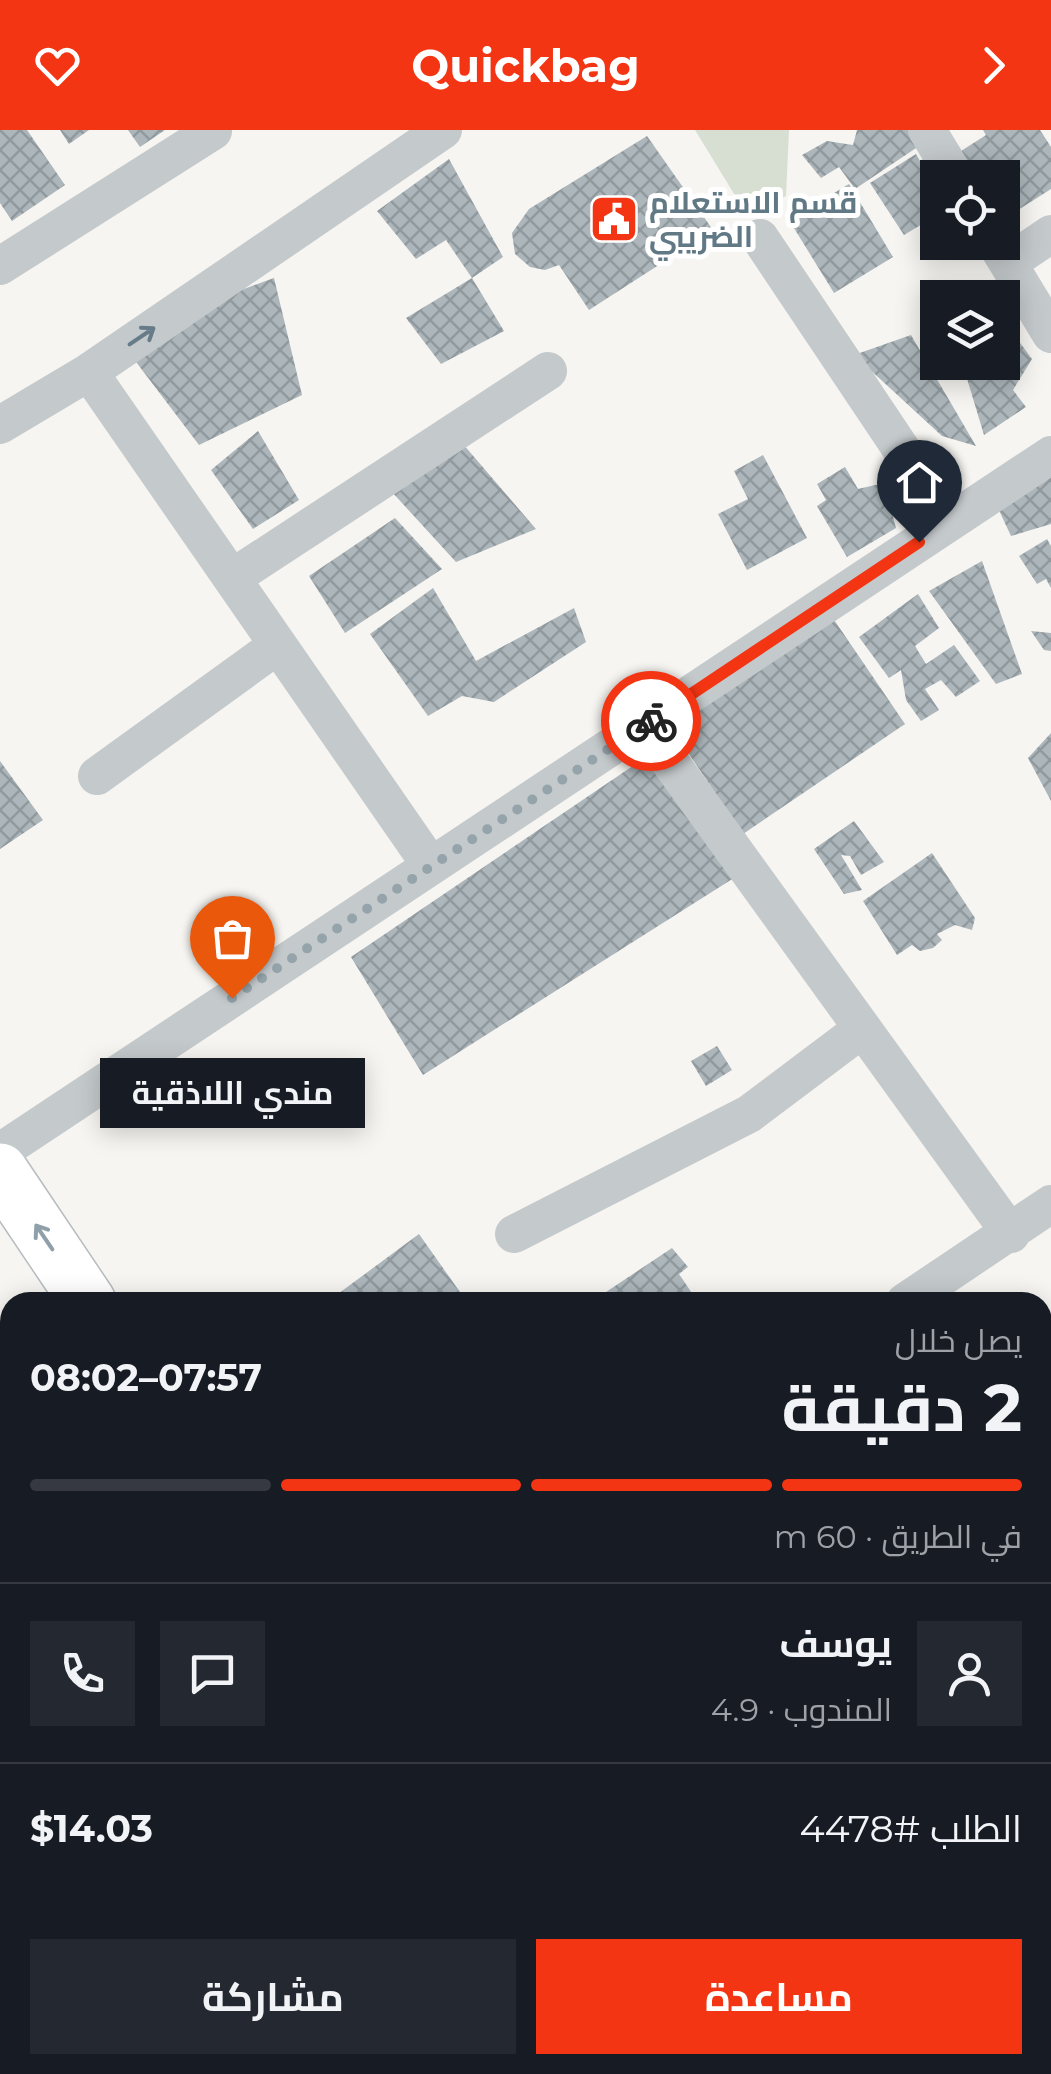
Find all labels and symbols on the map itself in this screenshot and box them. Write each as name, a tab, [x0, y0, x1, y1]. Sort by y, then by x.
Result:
place label: قسم الاستعلام الضريبي	[649, 184, 857, 261]
public building icon: قسم الاستعلام الضريبي	[588, 193, 640, 245]
one-way arrow	[127, 326, 155, 347]
pin	[877, 440, 962, 543]
courier	[601, 671, 701, 771]
pin	[190, 896, 275, 999]
callout: مندي اللاذقية	[100, 1058, 364, 1128]
one-way arrow	[33, 1223, 54, 1251]

